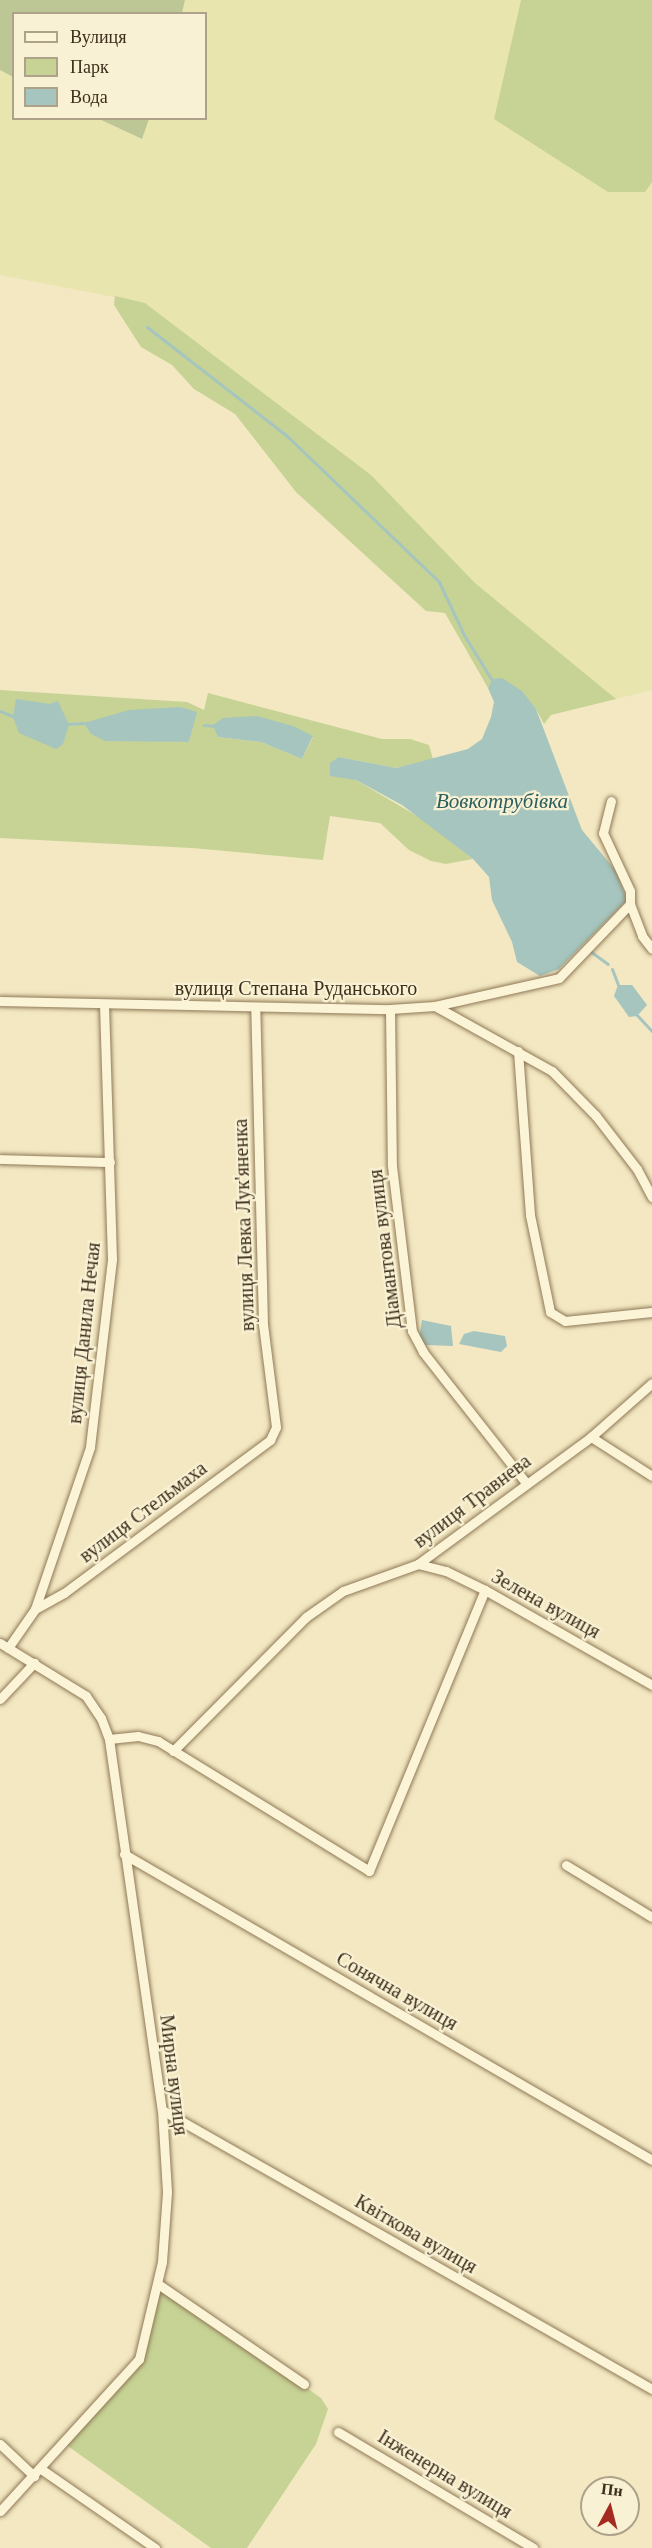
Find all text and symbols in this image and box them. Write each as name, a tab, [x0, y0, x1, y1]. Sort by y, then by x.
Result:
legend	[12, 12, 207, 120]
text: Вулиця	[70, 27, 127, 47]
text: Парк	[70, 57, 109, 77]
text: Вода	[70, 87, 108, 107]
water label: Вовкотрубівка	[436, 788, 568, 814]
street label: вулиця Степана Руданського	[175, 976, 417, 1000]
street label: вулиця Левка Лук'яненка	[228, 1118, 260, 1332]
street label: Діамантова вулиця	[363, 1168, 407, 1330]
street label: вулиця Данила Нечая	[63, 1241, 105, 1425]
street label: вулиця Травнева	[409, 1449, 535, 1553]
street label: вулиця Стельмаха	[75, 1456, 211, 1568]
street label: Зелена вулиця	[487, 1564, 605, 1644]
street label: Сонячна вулиця	[332, 1947, 462, 2035]
street label: Мирна вулиця	[155, 2013, 193, 2137]
street label: Квіткова вулиця	[351, 2189, 481, 2279]
street label: Інженерна вулиця	[373, 2424, 517, 2524]
north arrow	[580, 2476, 640, 2536]
text: Пн	[600, 2480, 624, 2499]

